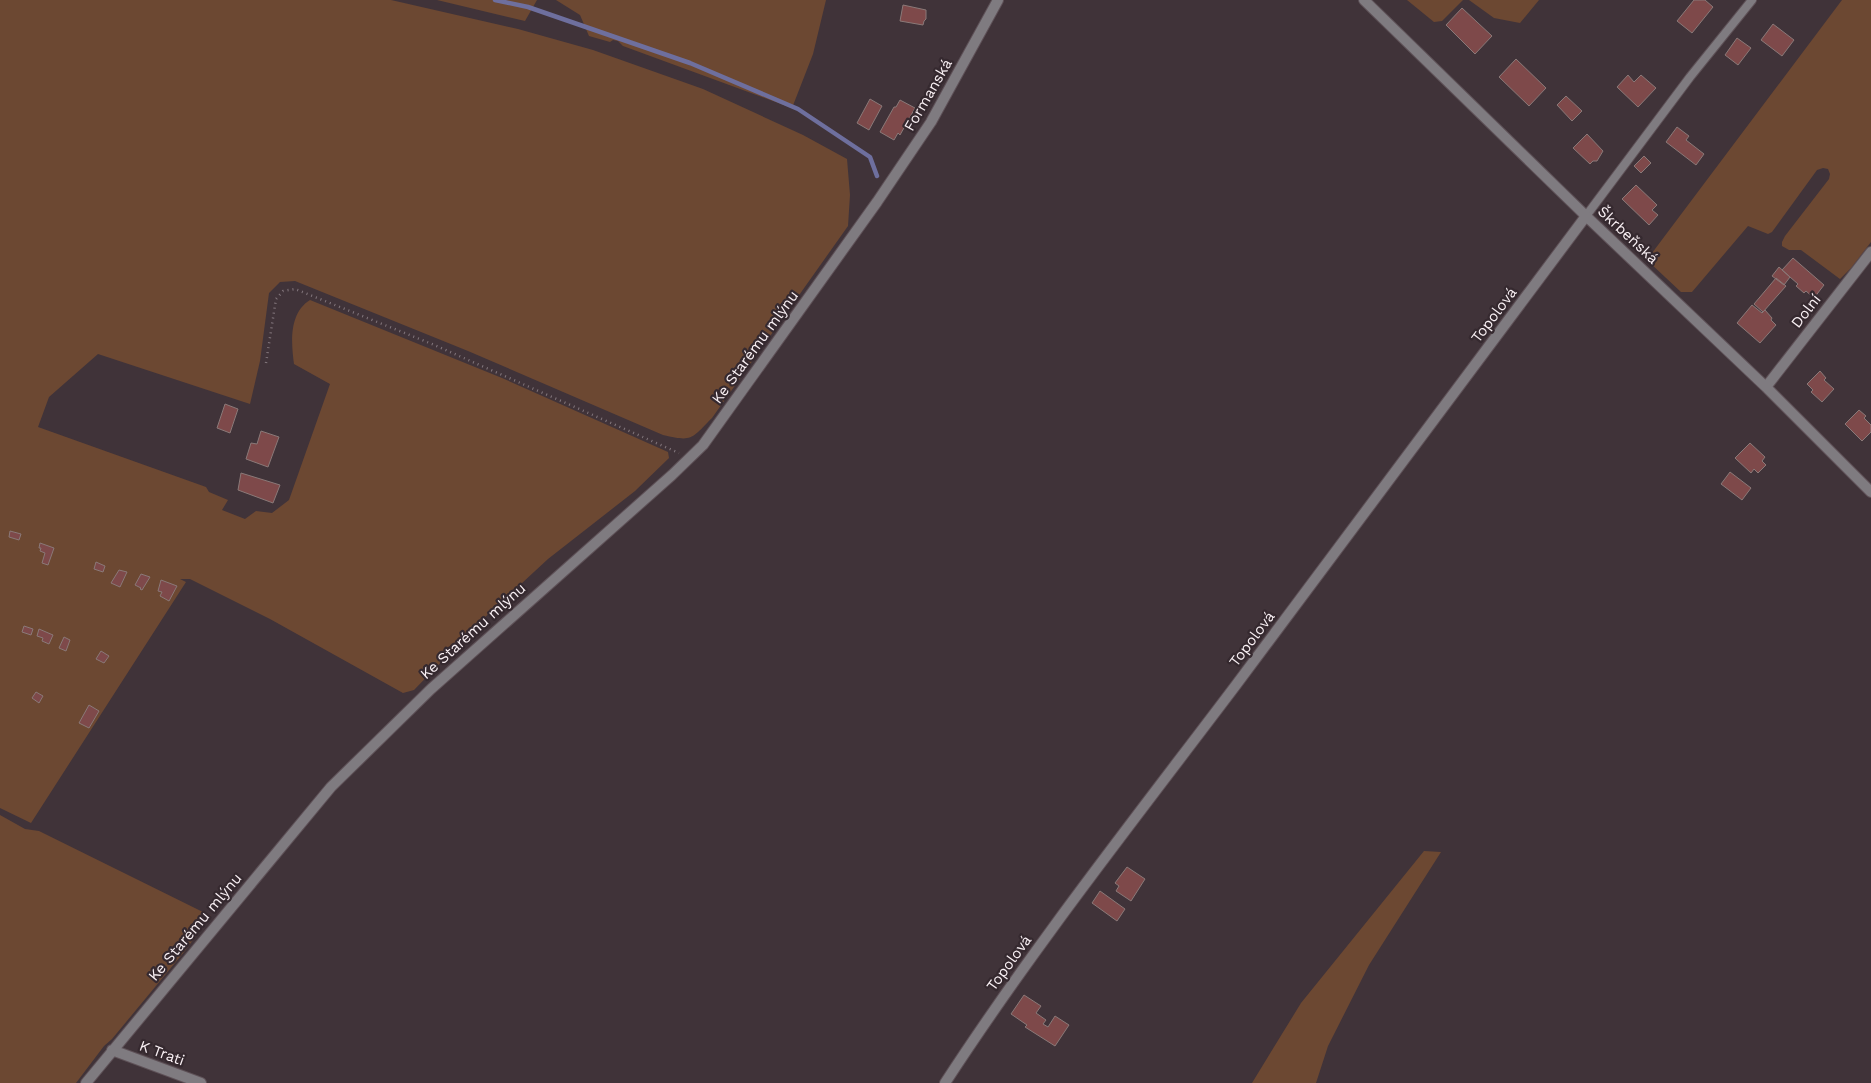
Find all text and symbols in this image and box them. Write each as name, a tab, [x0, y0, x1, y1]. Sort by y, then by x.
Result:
street label: Formanská	[900, 55, 956, 134]
street label: Škrbeňská	[1594, 202, 1663, 268]
street label: Topolová	[1467, 283, 1521, 346]
street label: Ke Starému mlýnu	[708, 287, 802, 407]
street label: Dolní	[1787, 291, 1825, 331]
street label: Ke Starému mlýnu	[417, 579, 529, 683]
street label: Topolová	[1225, 607, 1279, 670]
street label: Ke Starému mlýnu	[145, 869, 245, 985]
street label: Topolová	[983, 931, 1036, 994]
street label: K Trati	[137, 1037, 187, 1069]

